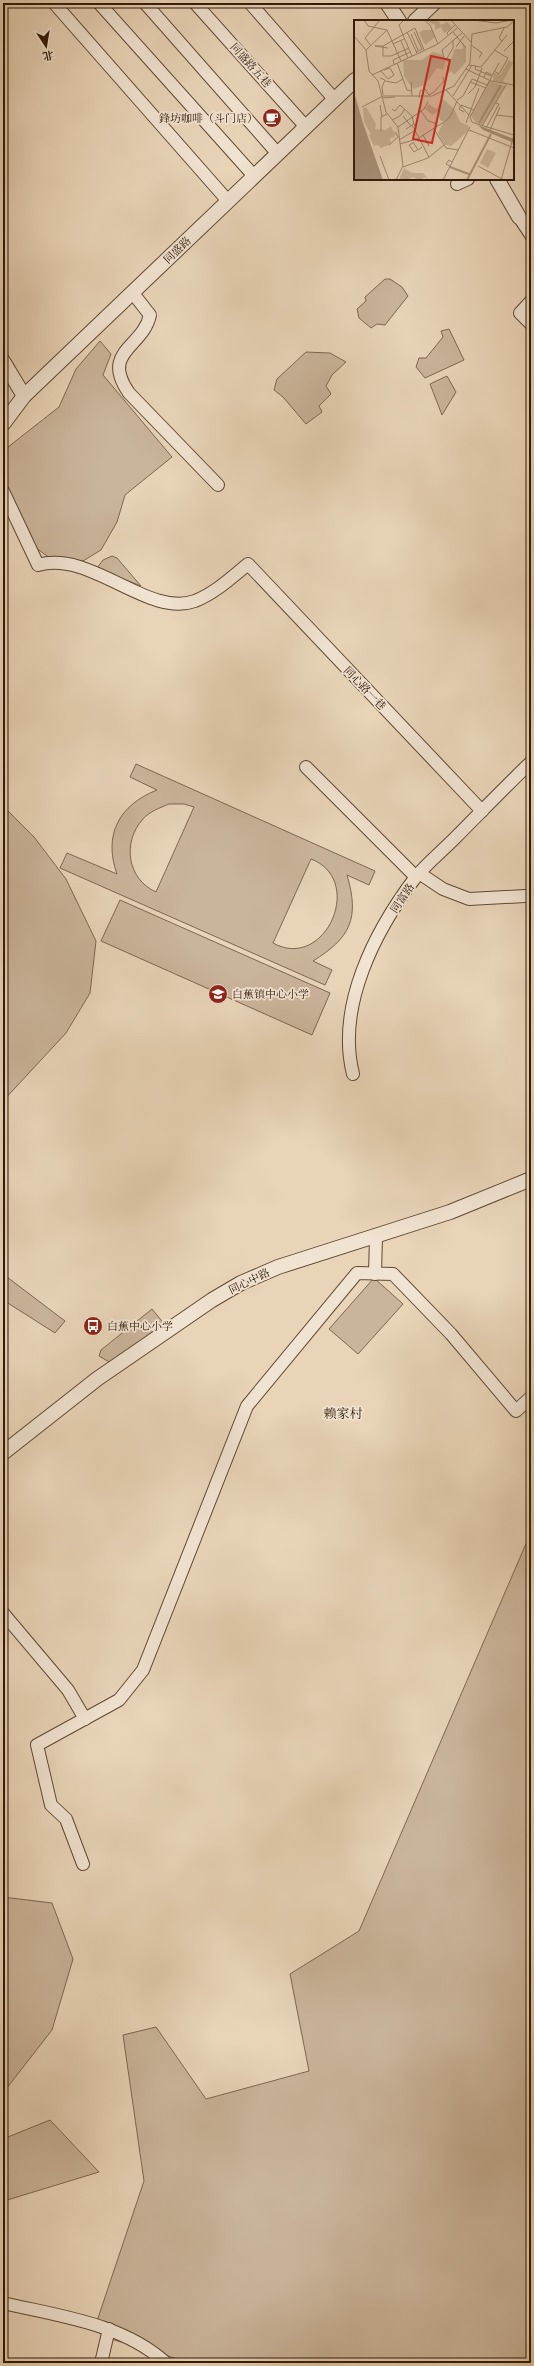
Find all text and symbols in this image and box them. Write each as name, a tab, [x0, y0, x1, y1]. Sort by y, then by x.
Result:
inset map	[354, 20, 514, 180]
north arrow	[26, 26, 66, 66]
street label: 同盛路五巷	[227, 41, 274, 90]
text: 北	[41, 48, 55, 63]
cafe icon: 鋒坊咖啡（斗门店）	[261, 107, 283, 129]
place label: 鋒坊咖啡（斗门店）	[159, 112, 258, 125]
street label: 同盛路	[161, 234, 194, 266]
street label: 同心路一巷	[341, 664, 388, 713]
street label: 同富路	[388, 881, 417, 916]
school or university icon: 白蕉镇中心小学	[207, 983, 229, 1005]
place label: 白蕉镇中心小学	[232, 988, 309, 1001]
street label: 同心中路	[227, 1266, 272, 1297]
bus stop icon: 白蕉中心小学	[82, 1315, 104, 1337]
place label: 白蕉中心小学	[107, 1320, 173, 1333]
district label: 赖家村	[323, 1406, 363, 1422]

